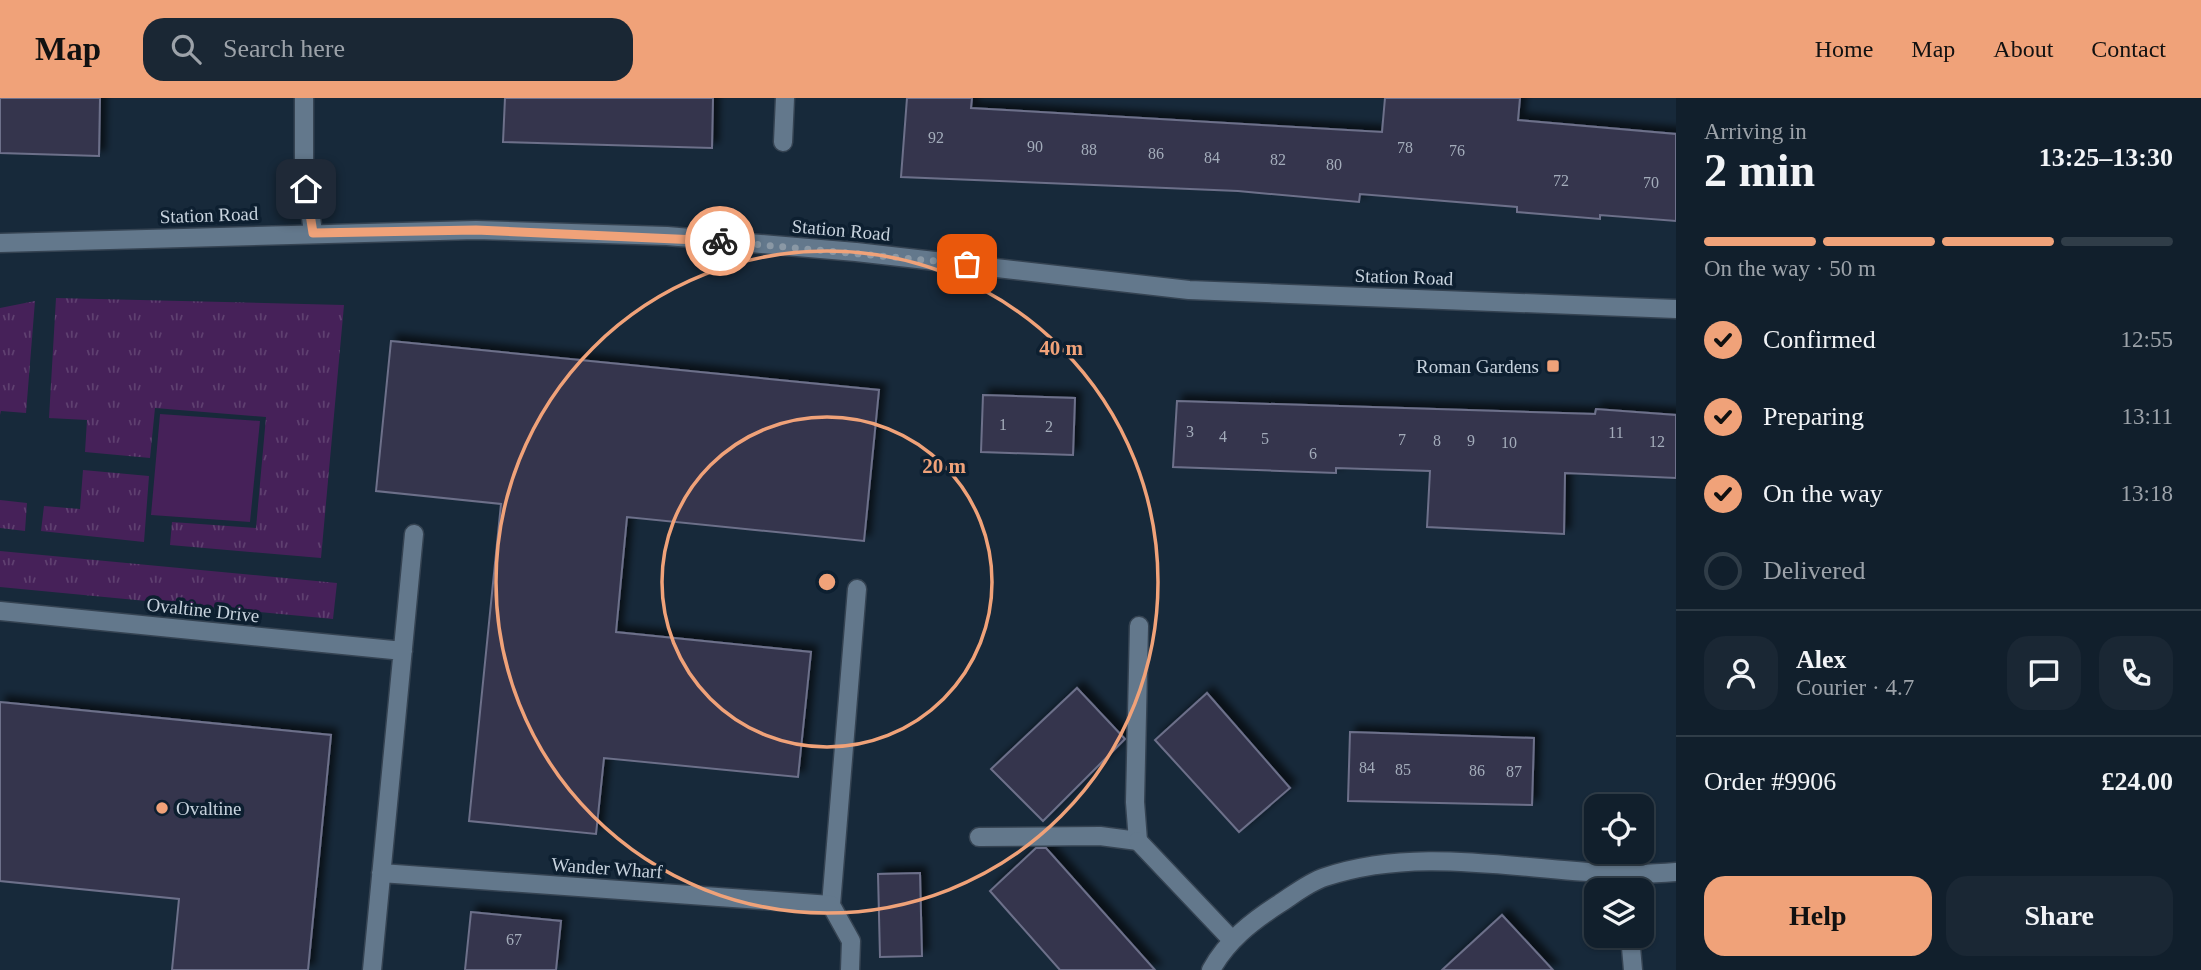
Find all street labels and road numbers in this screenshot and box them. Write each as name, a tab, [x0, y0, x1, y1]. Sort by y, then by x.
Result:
street label: Station Road	[159, 203, 259, 227]
street label: Station Road	[791, 215, 892, 245]
street label: Station Road	[1354, 265, 1454, 289]
street label: Ovaltine Drive	[145, 594, 261, 626]
street label: Wander Wharf	[551, 854, 664, 882]

